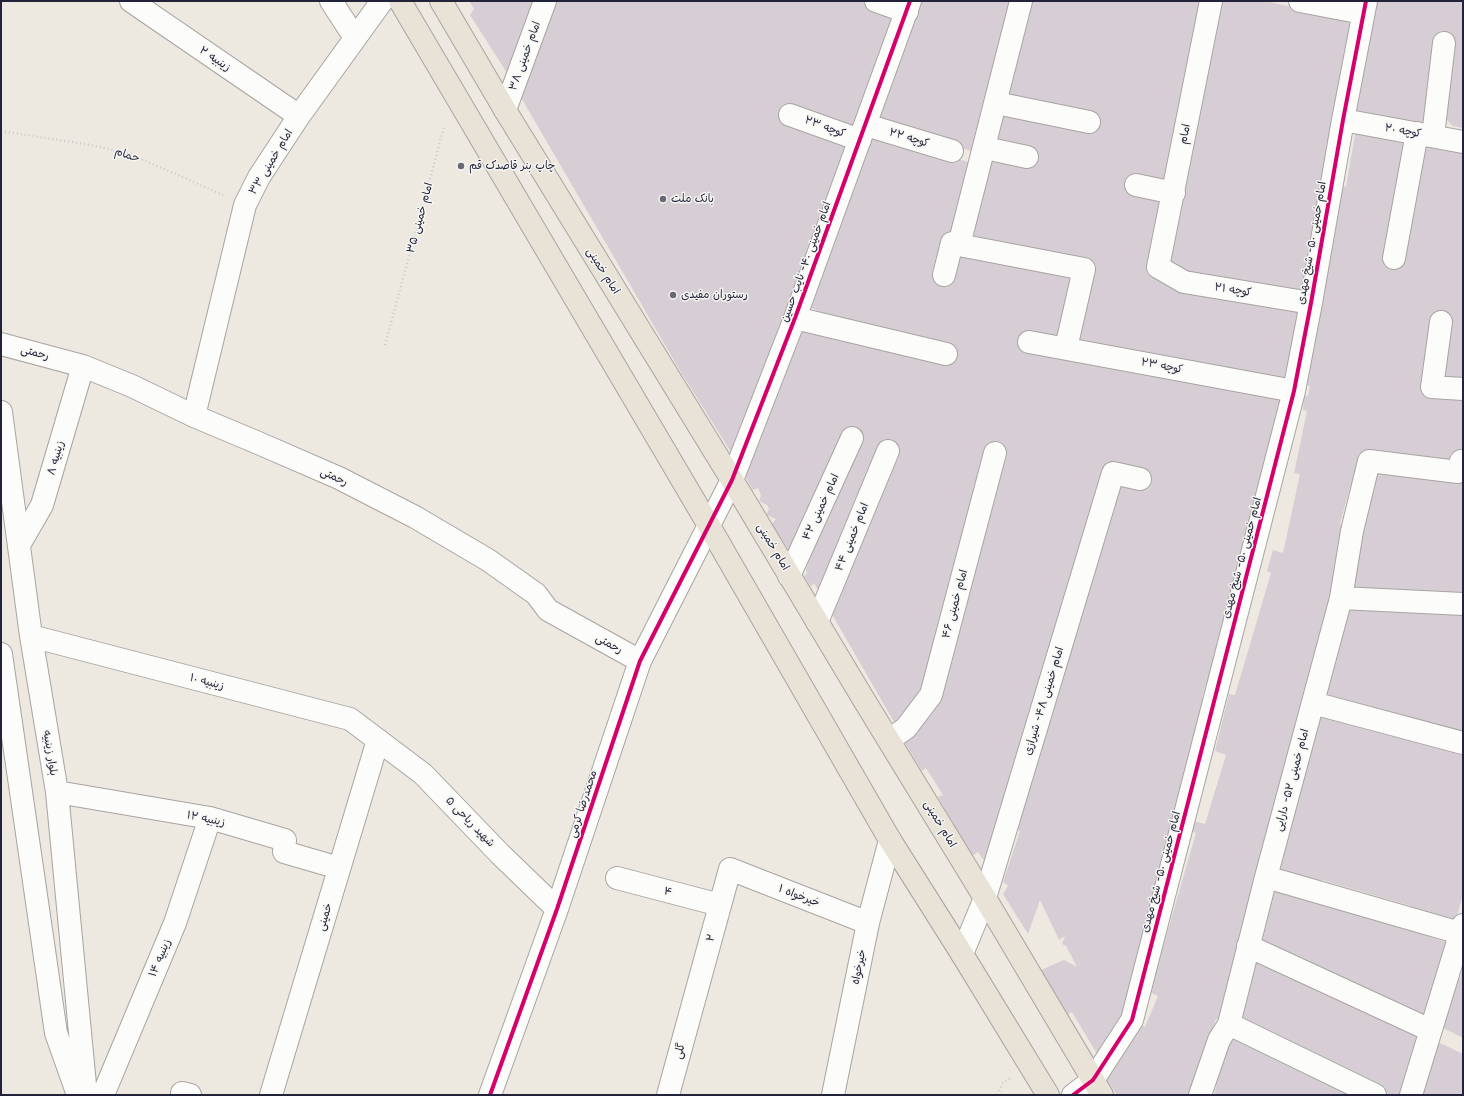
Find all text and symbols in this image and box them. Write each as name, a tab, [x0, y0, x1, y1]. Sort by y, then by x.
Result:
street label: امام خمینی ۳۸	[506, 20, 544, 92]
street label: زینبیه ۲	[197, 44, 233, 74]
street label: کوچه ۲۳	[803, 114, 847, 140]
street label: کوچه ۲۰	[1384, 121, 1422, 141]
street label: امام	[1177, 123, 1193, 145]
street label: کوچه ۲۲	[888, 126, 930, 150]
street label: امام خمینی ۳۳	[246, 127, 296, 197]
street label: حمام	[113, 145, 141, 165]
place label: چاپ بنر قاصدک قم	[469, 159, 555, 173]
marker: چاپ بنر قاصدک قم	[456, 161, 466, 171]
street label: امام خمینی ۵۰- شیخ مهدی	[1295, 180, 1329, 306]
street label: امام خمینی ۳۵	[404, 181, 436, 255]
place label: بانک ملت	[671, 192, 714, 206]
marker: بانک ملت	[658, 194, 668, 204]
street label: امام خمینی ۴۰- نایب حسین	[778, 200, 834, 324]
street label: امام خمینی	[584, 245, 622, 297]
street label: کوچه ۲۱	[1213, 281, 1253, 299]
place label: رستوران مفیدی	[681, 288, 748, 302]
marker: رستوران مفیدی	[668, 290, 678, 300]
street label: رحمتی	[19, 343, 51, 363]
street label: کوچه ۲۳	[1140, 355, 1184, 377]
street label: زینبیه ۸	[45, 439, 67, 477]
street label: رحمتی	[318, 465, 350, 489]
street label: امام خمینی ۴۲	[800, 472, 842, 542]
street label: امام خمینی ۵۰- شیخ مهدی	[1219, 496, 1265, 620]
street label: امام خمینی ۴۴	[832, 501, 872, 573]
street label: امام خمینی	[754, 521, 792, 573]
street label: امام خمینی ۴۶	[939, 568, 971, 640]
street label: رحمتی	[593, 631, 625, 657]
street label: امام خمینی ۴۸- شیرازی	[1021, 645, 1067, 757]
street label: زینبیه ۱۰	[188, 671, 226, 693]
street label: امام خمینی ۵۲- دارایی	[1272, 727, 1312, 833]
street label: بلوار زینبیه	[40, 729, 60, 777]
street label: محمدرضا کرمی	[566, 769, 600, 839]
street label: ۵ شهید ریاحی	[443, 794, 497, 850]
street label: امام خمینی	[921, 798, 959, 850]
street label: زینبیه ۱۲	[186, 809, 226, 829]
street label: امام خمینی ۵۰- شیخ مهدی	[1138, 810, 1184, 934]
street label: خیرخواه ۱	[776, 882, 822, 910]
street label: ۴	[662, 885, 674, 899]
street label: خمینی	[315, 901, 335, 933]
street label: ۲	[704, 933, 718, 943]
street label: زینبیه ۱۴	[146, 937, 174, 979]
street label: خیرخواه	[849, 948, 869, 986]
street label: گلی	[672, 1042, 688, 1060]

